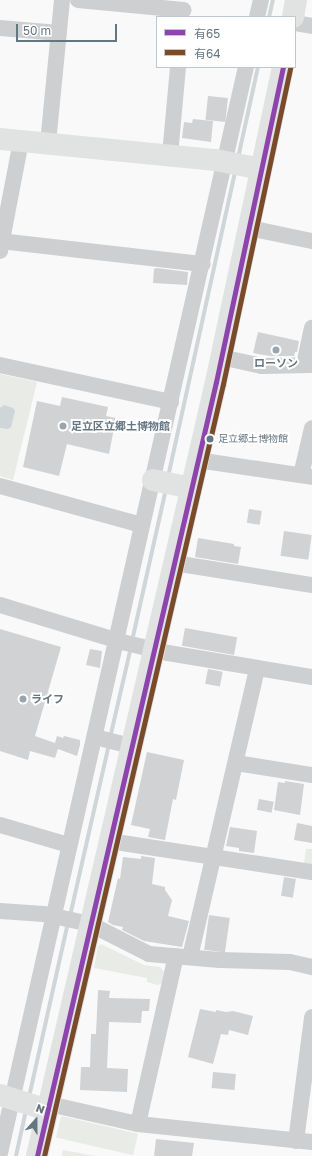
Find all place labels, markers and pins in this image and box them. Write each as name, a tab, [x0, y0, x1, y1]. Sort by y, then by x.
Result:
marker: ローソン	[271, 345, 281, 355]
place label: ローソン	[254, 356, 298, 370]
place label: 足立区立郷土博物館	[71, 419, 170, 433]
marker: 足立区立郷土博物館	[58, 421, 68, 431]
place label: 足立郷土博物館	[218, 433, 288, 445]
marker: 足立郷土博物館	[205, 434, 215, 444]
place label: ライフ	[31, 692, 64, 706]
marker: ライフ	[18, 694, 28, 704]

